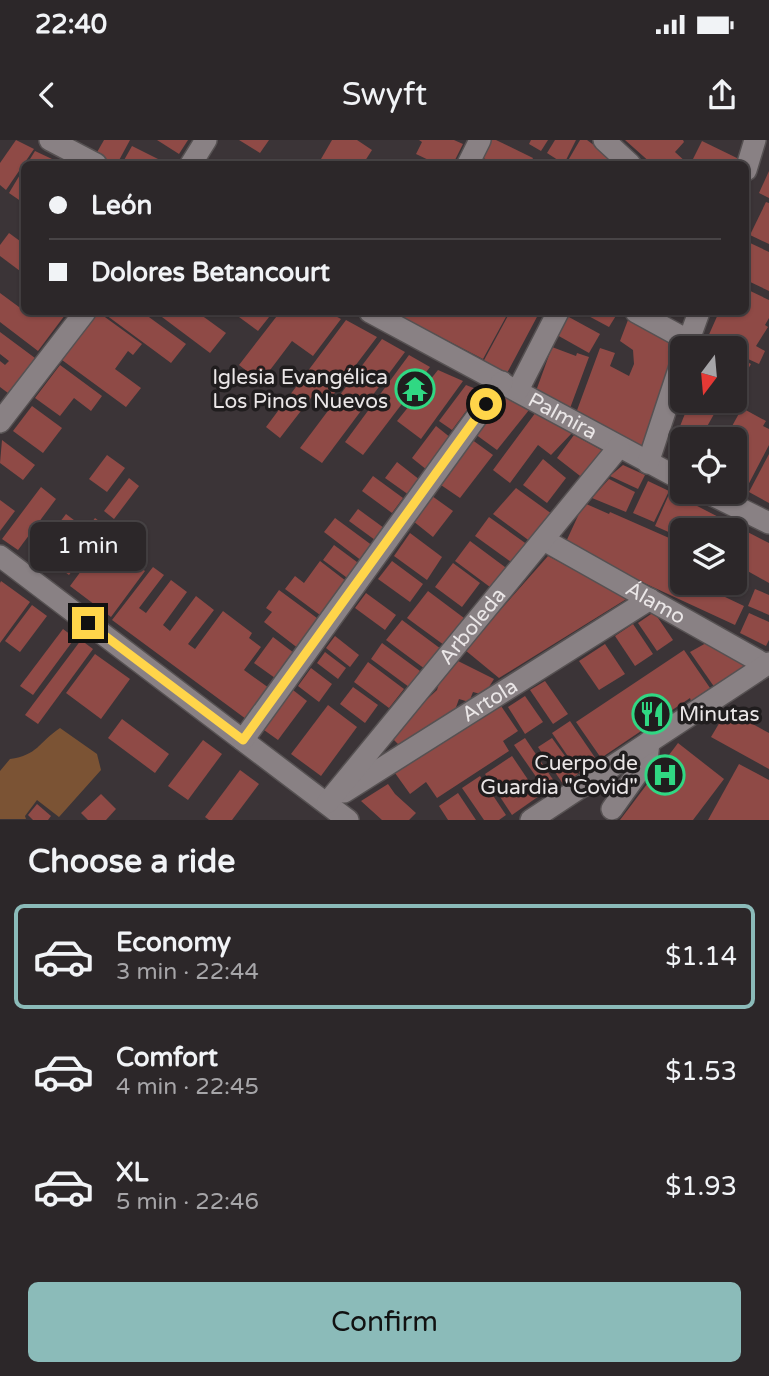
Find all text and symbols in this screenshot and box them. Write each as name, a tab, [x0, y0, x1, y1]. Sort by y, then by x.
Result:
text: 22:40	[35, 9, 107, 40]
icon: back	[28, 76, 66, 114]
text: Swyft	[342, 76, 427, 114]
icon: share	[703, 76, 741, 114]
text: León	[91, 190, 152, 221]
text: Dolores Betancourt	[91, 257, 330, 288]
north arrow	[670, 336, 747, 413]
map controls	[670, 336, 747, 595]
place label: Iglesia Evangélica Los Pinos Nuevos	[212, 365, 388, 414]
temple icon: Iglesia Evangélica Los Pinos Nuevos	[394, 368, 436, 410]
street label: Palmira	[524, 387, 602, 445]
route start	[470, 388, 502, 420]
button: locate	[670, 427, 747, 504]
button: layers	[670, 518, 747, 595]
callout: 1 min	[30, 522, 146, 570]
text: 1 min	[57, 532, 119, 560]
street label: Álamo	[621, 576, 690, 630]
street label: Arboleda	[434, 583, 511, 670]
route end	[72, 607, 104, 639]
street label: Artola	[457, 674, 522, 728]
restaurant icon: Minutas	[631, 693, 673, 735]
place label: Minutas	[679, 702, 760, 727]
place label: Cuerpo de Guardia "Covid"	[480, 751, 638, 800]
hospital icon: Cuerpo de Guardia "Covid"	[644, 754, 686, 796]
text: Choose a ride	[28, 843, 235, 881]
icon: car	[32, 925, 95, 988]
text: Economy	[116, 927, 231, 958]
text: $1.14	[665, 941, 737, 972]
text: 3 min · 22:44	[116, 958, 259, 986]
icon: car	[32, 1040, 95, 1103]
text: Comfort	[116, 1042, 218, 1073]
text: $1.53	[665, 1056, 737, 1087]
text: 4 min · 22:45	[116, 1073, 259, 1101]
icon: car	[32, 1155, 95, 1218]
text: XL	[116, 1157, 148, 1188]
text: $1.93	[665, 1171, 737, 1202]
text: 5 min · 22:46	[116, 1188, 259, 1216]
button: Confirm	[28, 1282, 741, 1362]

